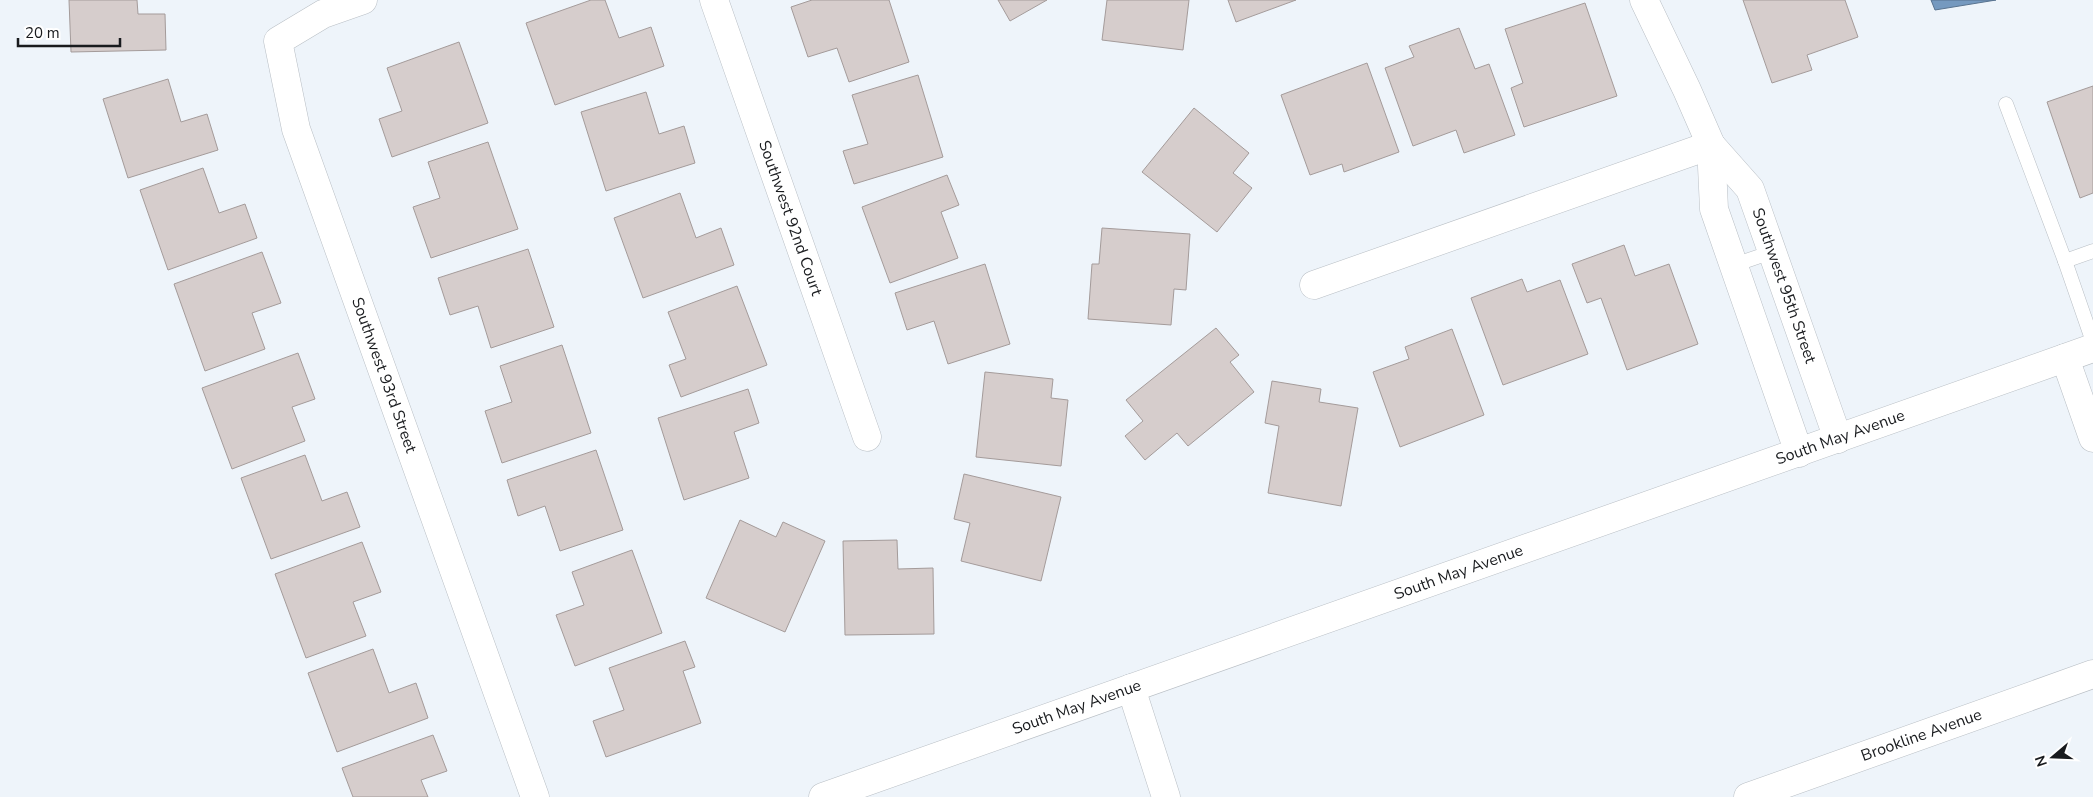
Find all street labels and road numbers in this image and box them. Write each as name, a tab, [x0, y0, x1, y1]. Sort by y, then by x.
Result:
street label: Southwest 92nd Court	[753, 137, 828, 299]
street label: Southwest 95th Street	[1747, 205, 1822, 367]
street label: Southwest 93rd Street	[346, 294, 422, 456]
street label: South May Avenue	[1773, 404, 1908, 470]
street label: South May Avenue	[1391, 539, 1526, 605]
street label: South May Avenue	[1009, 674, 1144, 740]
street label: Brookline Avenue	[1858, 704, 1985, 767]

